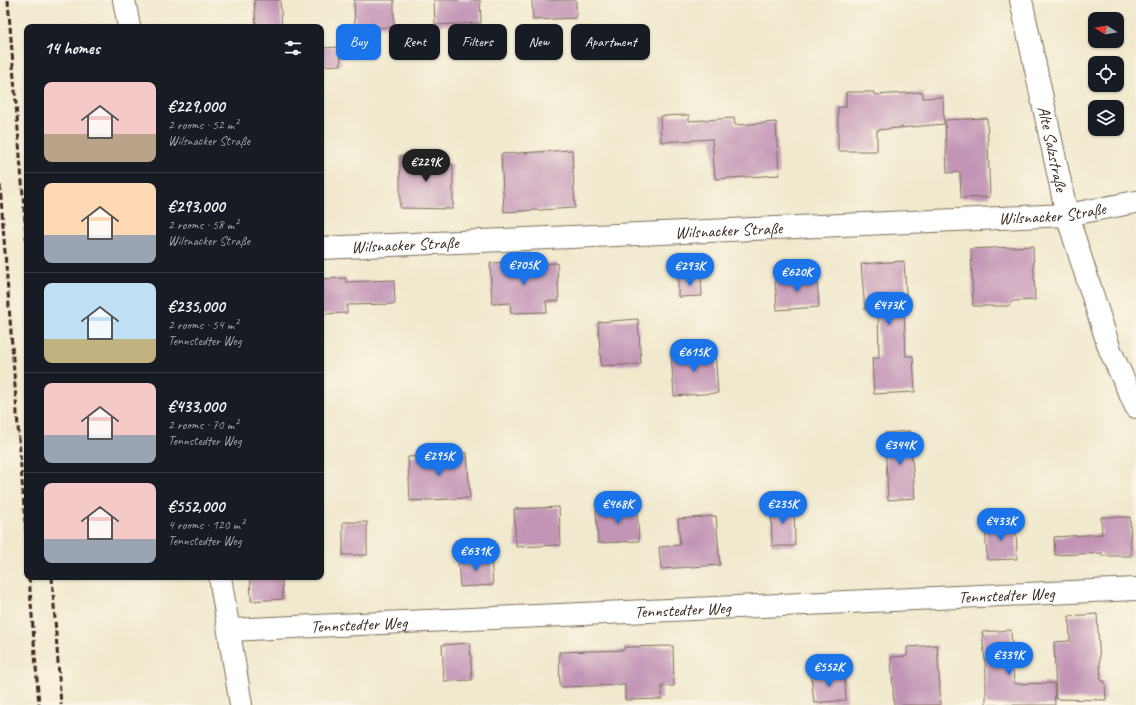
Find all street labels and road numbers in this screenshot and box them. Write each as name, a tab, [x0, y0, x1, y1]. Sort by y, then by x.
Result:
street label: Alte Salzstraße	[1033, 104, 1072, 195]
street label: Wilsnacker Straße	[998, 198, 1109, 229]
street label: Wilsnacker Straße	[675, 218, 784, 243]
street label: Wilsnacker Straße	[351, 232, 460, 258]
street label: Tennstedter Weg	[958, 583, 1057, 608]
street label: Tennstedter Weg	[634, 597, 733, 623]
street label: Tennstedter Weg	[310, 612, 409, 637]

